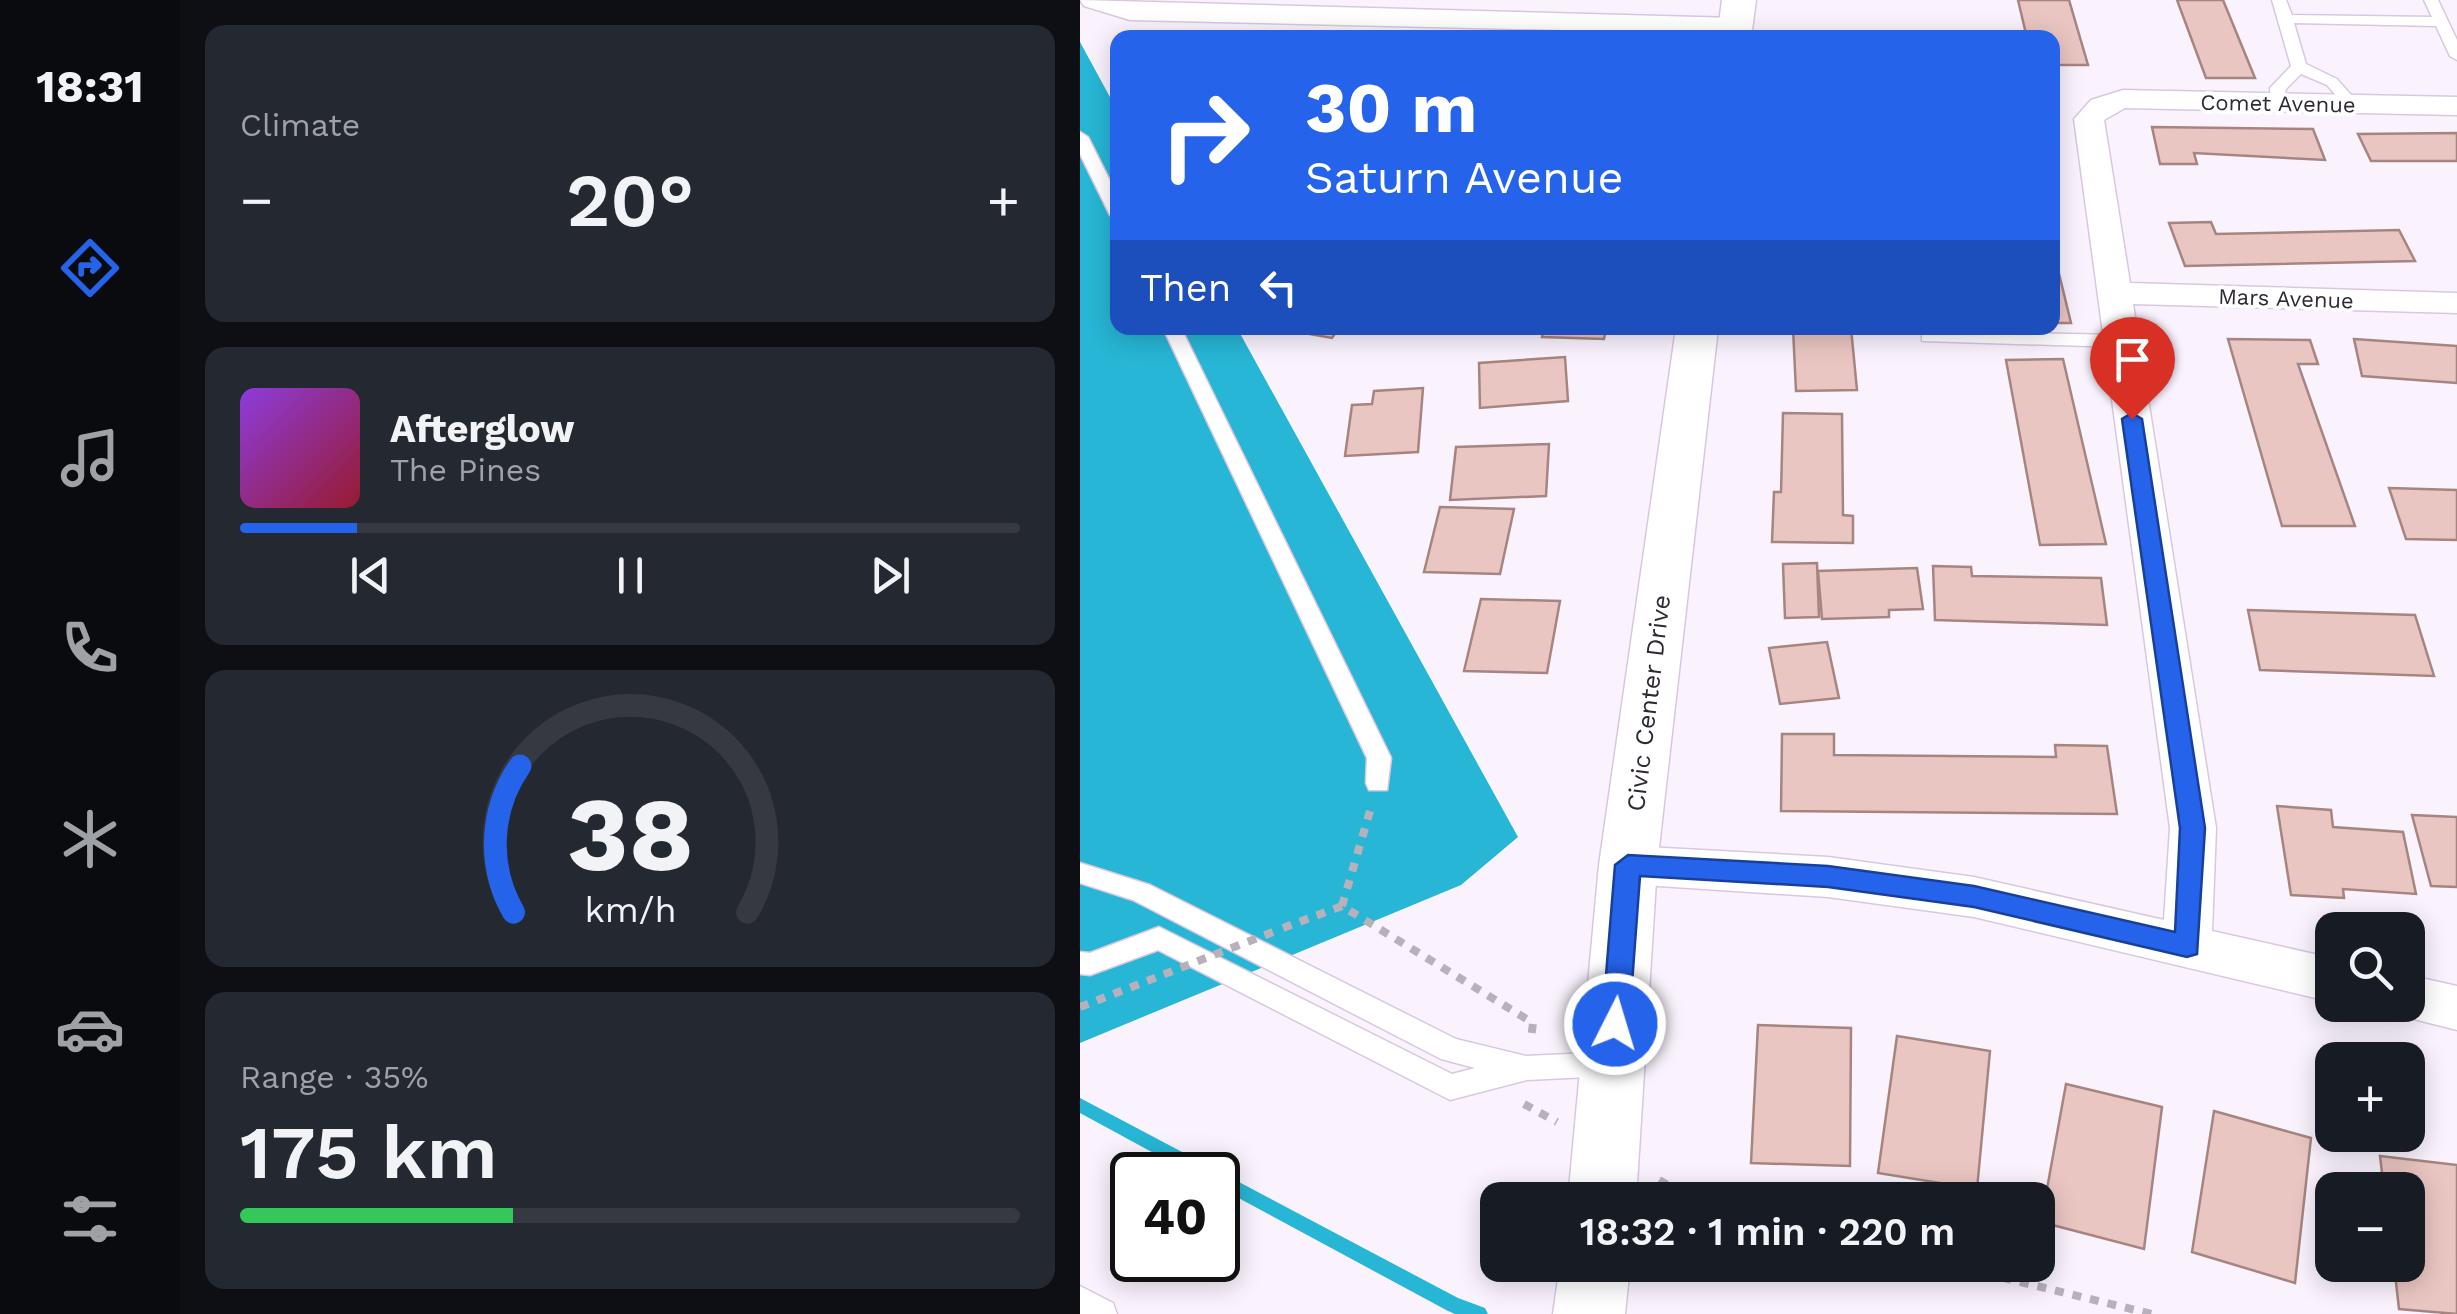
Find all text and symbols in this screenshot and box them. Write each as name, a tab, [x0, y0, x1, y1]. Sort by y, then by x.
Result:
text: 18:31	[36, 60, 144, 113]
text: 30 m	[1305, 67, 1477, 149]
icon: right	[1140, 70, 1270, 200]
street label: Comet Avenue	[2200, 90, 2356, 117]
text: Climate	[240, 106, 360, 144]
text: Saturn Avenue	[1305, 151, 1624, 204]
text: 20°	[566, 156, 694, 244]
text: −	[240, 168, 273, 232]
text: +	[987, 168, 1020, 232]
icon: directions	[55, 233, 125, 303]
icon: left	[1251, 260, 1306, 315]
text: Then	[1140, 266, 1231, 310]
street label: Mars Avenue	[2218, 284, 2354, 313]
pin	[2090, 317, 2175, 420]
icon: arrive	[2105, 332, 2160, 387]
text: Afterglow	[390, 407, 575, 451]
icon: music	[55, 423, 125, 493]
text: The Pines	[390, 451, 541, 489]
icon: previous	[343, 548, 398, 603]
icon: pause	[603, 548, 658, 603]
icon: next	[863, 548, 918, 603]
street label: Civic Center Drive	[1621, 593, 1676, 813]
icon: phone	[55, 613, 125, 683]
text: 38	[567, 773, 693, 895]
icon: climate	[55, 804, 125, 874]
text: km/h	[584, 889, 676, 931]
map controls	[2315, 912, 2425, 1282]
button: search	[2315, 912, 2425, 1022]
position arrow	[1563, 972, 1667, 1076]
icon: car	[55, 994, 125, 1064]
button: +	[2315, 1042, 2425, 1152]
text: Range · 35%	[240, 1058, 428, 1096]
text: 175 km	[240, 1108, 498, 1196]
speed limit sign: 40	[1110, 1152, 1240, 1282]
button: −	[2315, 1172, 2425, 1282]
icon: filters	[55, 1184, 125, 1254]
text: 18:32 · 1 min · 220 m	[1580, 1210, 1955, 1254]

